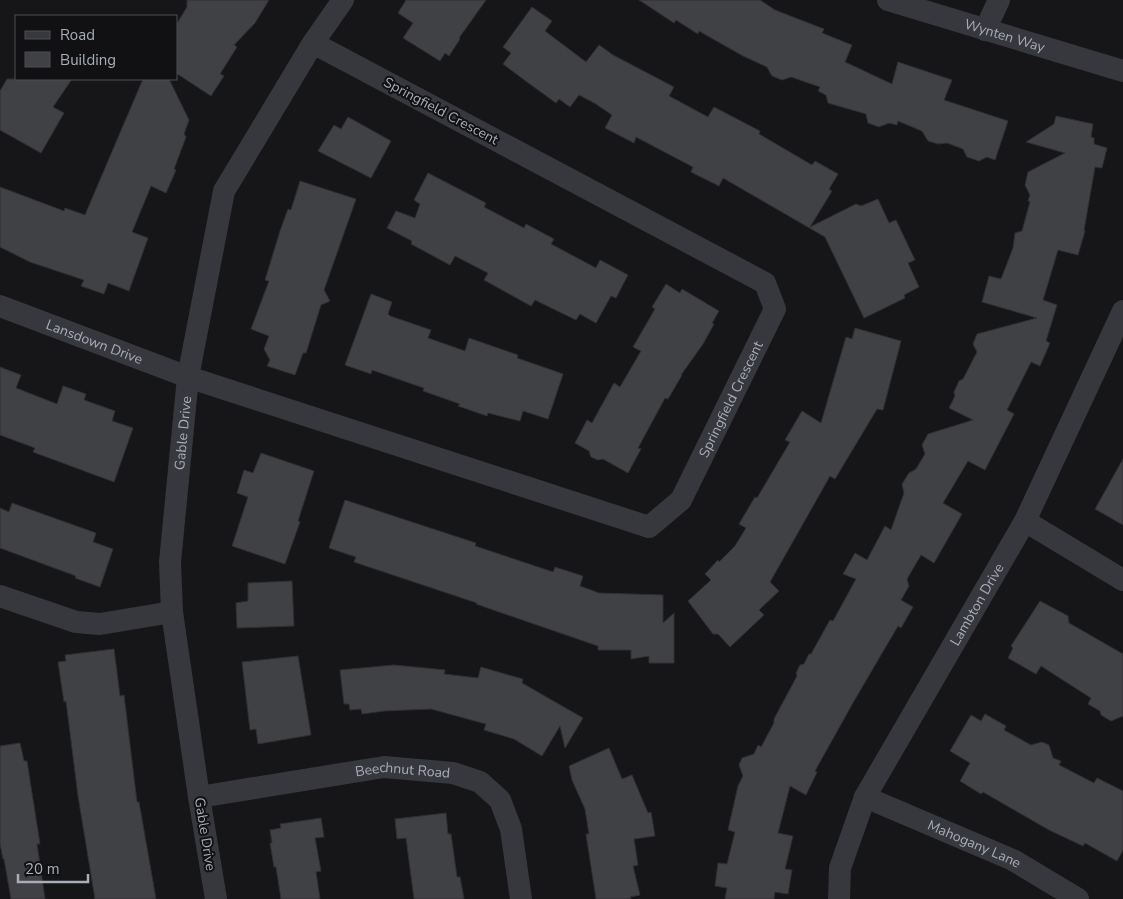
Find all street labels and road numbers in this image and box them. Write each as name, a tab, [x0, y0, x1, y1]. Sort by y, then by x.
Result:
street label: Wynten Way	[962, 14, 1048, 57]
street label: Springfield Crescent	[380, 73, 502, 149]
street label: Lansdown Drive	[43, 315, 146, 369]
street label: Springfield Crescent	[694, 338, 767, 461]
street label: Gable Drive	[170, 395, 196, 471]
street label: Lambton Drive	[945, 560, 1008, 649]
street label: Beechnut Road	[354, 757, 451, 782]
street label: Gable Drive	[190, 796, 220, 872]
street label: Mahogany Lane	[925, 815, 1025, 872]

